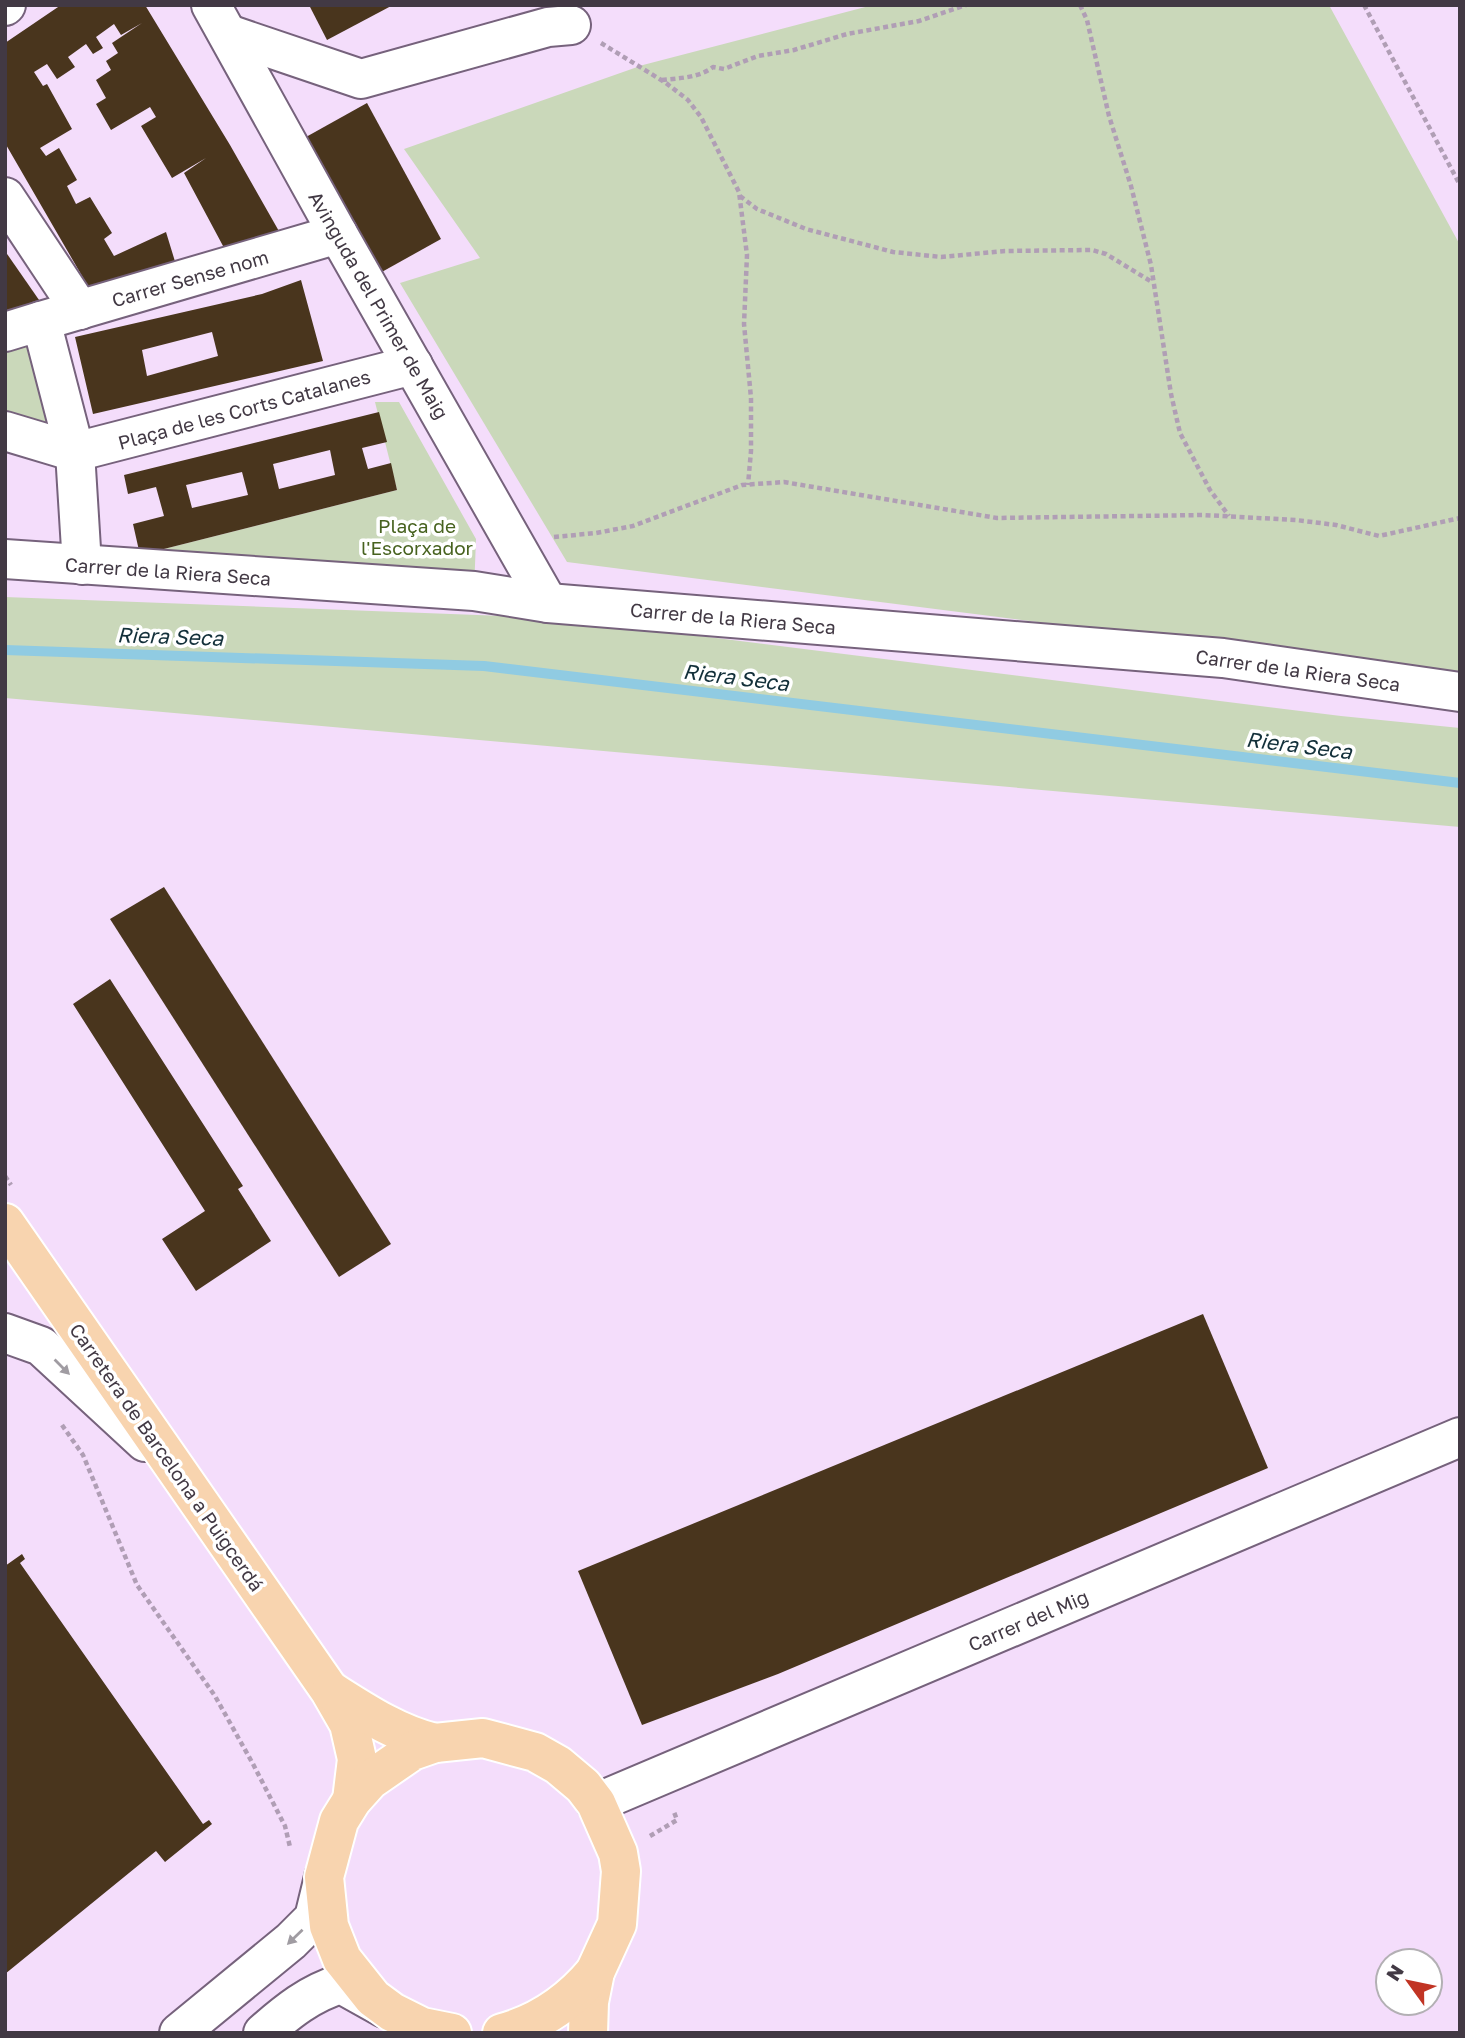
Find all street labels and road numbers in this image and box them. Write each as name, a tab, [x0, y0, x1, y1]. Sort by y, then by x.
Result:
street label: Avinguda del Primer de Maig	[304, 187, 454, 423]
street label: Carrer Sense nom	[109, 245, 271, 311]
street label: Plaça de les Corts Catalanes	[115, 364, 373, 454]
street label: Carrer de la Riera Seca	[64, 552, 272, 590]
street label: Carrer de la Riera Seca	[629, 598, 837, 638]
street label: Carrer de la Riera Seca	[1194, 644, 1402, 696]
street label: Carretera de Barcelona a Puigcerdá	[65, 1319, 269, 1595]
street label: Carrer del Mig	[965, 1584, 1091, 1656]

